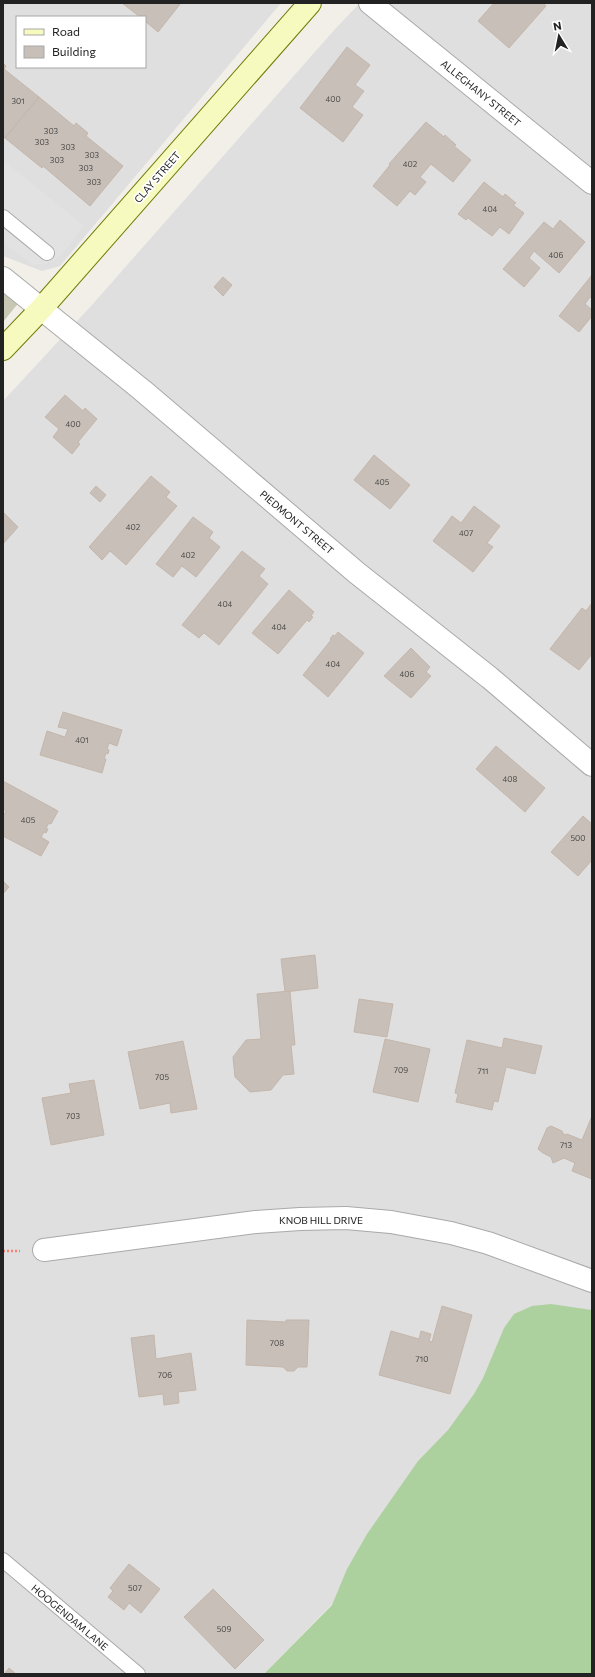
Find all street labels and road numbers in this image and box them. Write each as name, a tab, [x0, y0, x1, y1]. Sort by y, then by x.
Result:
street label: ALLEGHANY STREET	[439, 57, 524, 129]
street label: CLAY STREET	[131, 148, 183, 205]
street label: PIEDMONT STREET	[258, 488, 337, 557]
street label: KNOB HILL DRIVE	[279, 1214, 363, 1226]
street label: HOOGENDAM LANE	[29, 1581, 111, 1653]

